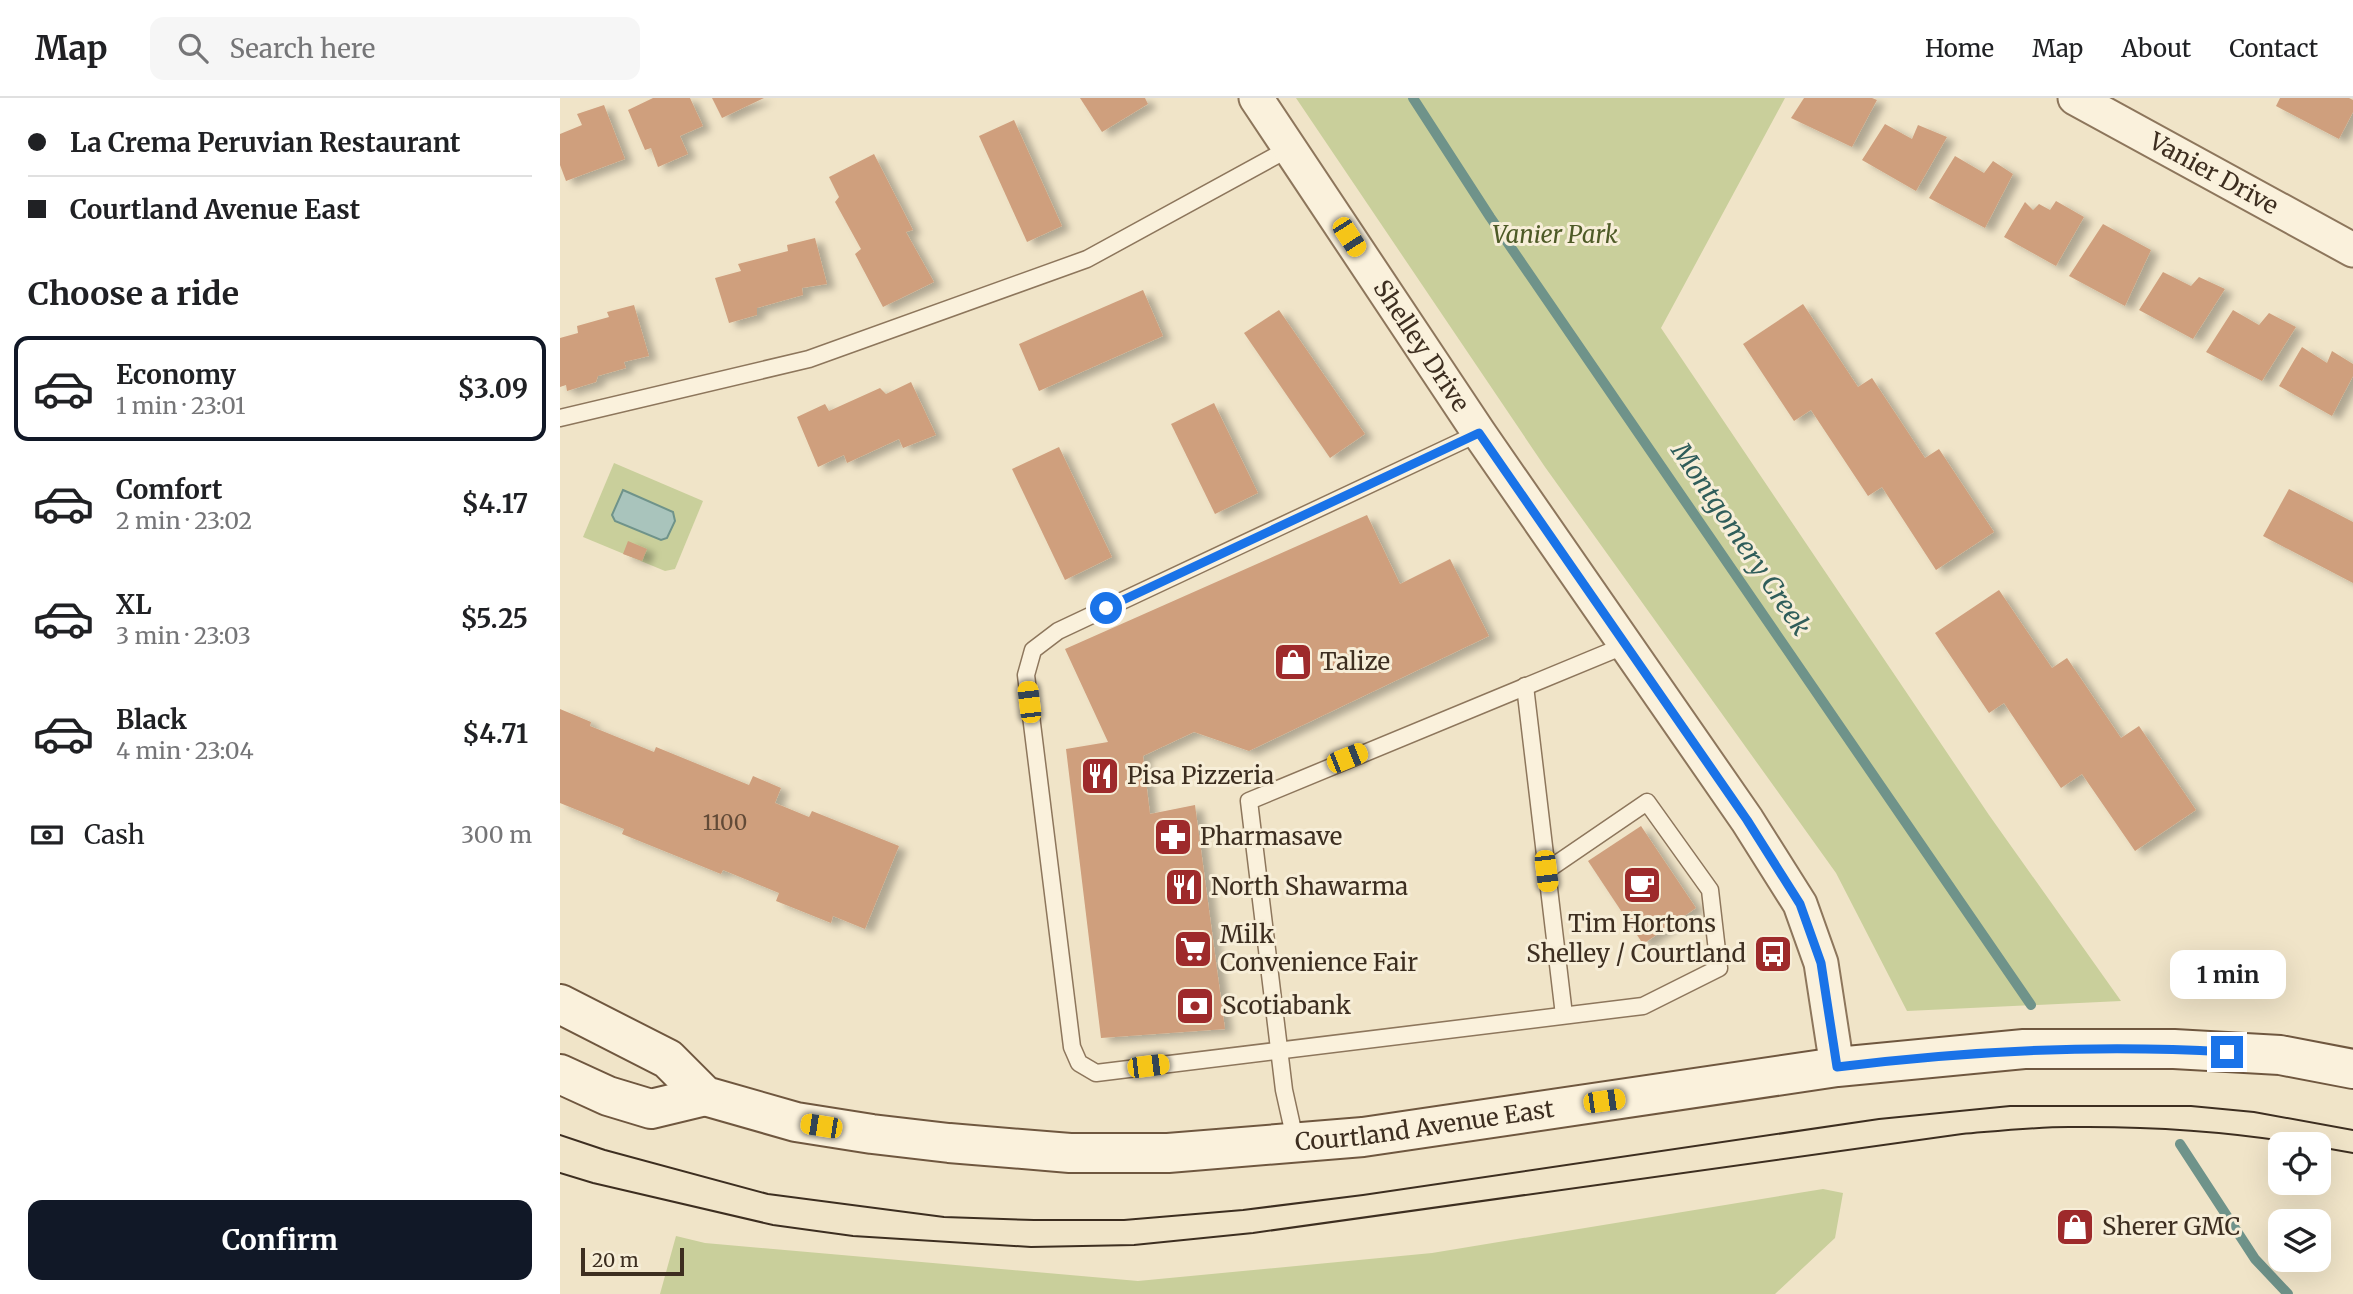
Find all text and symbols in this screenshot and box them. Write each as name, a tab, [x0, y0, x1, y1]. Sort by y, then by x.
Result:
search box	[150, 17, 640, 80]
text: Map	[35, 28, 108, 69]
icon: search	[174, 29, 212, 67]
text: Search here	[230, 32, 375, 65]
text: Home	[1925, 33, 1994, 64]
text: Map	[2032, 33, 2083, 64]
text: About	[2121, 33, 2191, 64]
text: Contact	[2229, 33, 2318, 64]
street label: Vanier Drive	[2143, 125, 2284, 221]
text: La Crema Peruvian Restaurant	[70, 126, 461, 159]
text: Courtland Avenue East	[70, 193, 360, 226]
car	[1329, 214, 1370, 260]
park label: Vanier Park	[1492, 219, 1618, 250]
text: Choose a ride	[28, 274, 239, 314]
street label: Shelley Drive	[1367, 274, 1477, 418]
icon: car	[32, 357, 95, 420]
text: Economy	[116, 358, 236, 391]
text: $3.09	[458, 372, 528, 405]
text: 1 min · 23:01	[116, 391, 245, 420]
water label: Montgomery Creek	[1664, 435, 1818, 642]
icon: car	[32, 472, 95, 535]
text: Comfort	[116, 473, 222, 506]
text: $4.17	[461, 487, 528, 520]
text: 2 min · 23:02	[116, 506, 252, 535]
icon: car	[32, 587, 95, 650]
text: XL	[116, 588, 152, 621]
route start	[1090, 592, 1122, 624]
text: $5.25	[460, 602, 528, 635]
text: 3 min · 23:03	[116, 621, 251, 650]
shop icon: Talize	[1272, 641, 1314, 683]
place label: Talize	[1320, 646, 1390, 677]
car	[1017, 680, 1042, 724]
icon: car	[32, 702, 95, 765]
text: Black	[116, 703, 187, 736]
text: $4.71	[462, 717, 528, 750]
text: 4 min · 23:04	[116, 736, 254, 765]
car	[1324, 740, 1371, 776]
restaurant icon: Pisa Pizzeria	[1079, 755, 1121, 797]
place label: Pisa Pizzeria	[1127, 760, 1274, 791]
house number: 1100	[703, 809, 747, 836]
icon: cash	[28, 816, 66, 854]
pharmacy icon: Pharmasave	[1152, 816, 1194, 858]
text: Cash	[84, 818, 145, 851]
text: 300 m	[461, 820, 532, 849]
place label: Pharmasave	[1200, 821, 1342, 852]
car	[1534, 849, 1559, 893]
cafe icon: Tim Hortons	[1621, 864, 1663, 906]
restaurant icon: North Shawarma	[1163, 866, 1205, 908]
place label: North Shawarma	[1211, 871, 1408, 902]
place label: Tim Hortons	[1568, 908, 1716, 939]
place label: Milk Convenience Fair	[1220, 919, 1418, 978]
supermarket icon: Milk Convenience Fair	[1172, 928, 1214, 970]
bus stop icon: Shelley / Courtland	[1752, 933, 1794, 975]
place label: Shelley / Courtland	[1526, 938, 1746, 969]
callout: 1 min	[2169, 950, 2285, 1000]
text: 1 min	[2197, 960, 2259, 989]
bank icon: Scotiabank	[1174, 985, 1216, 1027]
place label: Scotiabank	[1222, 990, 1352, 1021]
route end	[2211, 1036, 2243, 1068]
car	[1126, 1053, 1171, 1079]
car	[1582, 1088, 1627, 1114]
street label: Courtland Avenue East	[1294, 1093, 1557, 1158]
car	[799, 1112, 844, 1140]
map controls	[2268, 1132, 2331, 1272]
button: locate	[2268, 1132, 2331, 1195]
button: Confirm	[28, 1200, 532, 1280]
shop icon: Sherer GMC	[2054, 1206, 2096, 1248]
button: layers	[2268, 1209, 2331, 1272]
place label: Sherer GMC	[2102, 1211, 2240, 1242]
scale bar	[581, 1245, 684, 1277]
text: 20 m	[592, 1248, 639, 1272]

